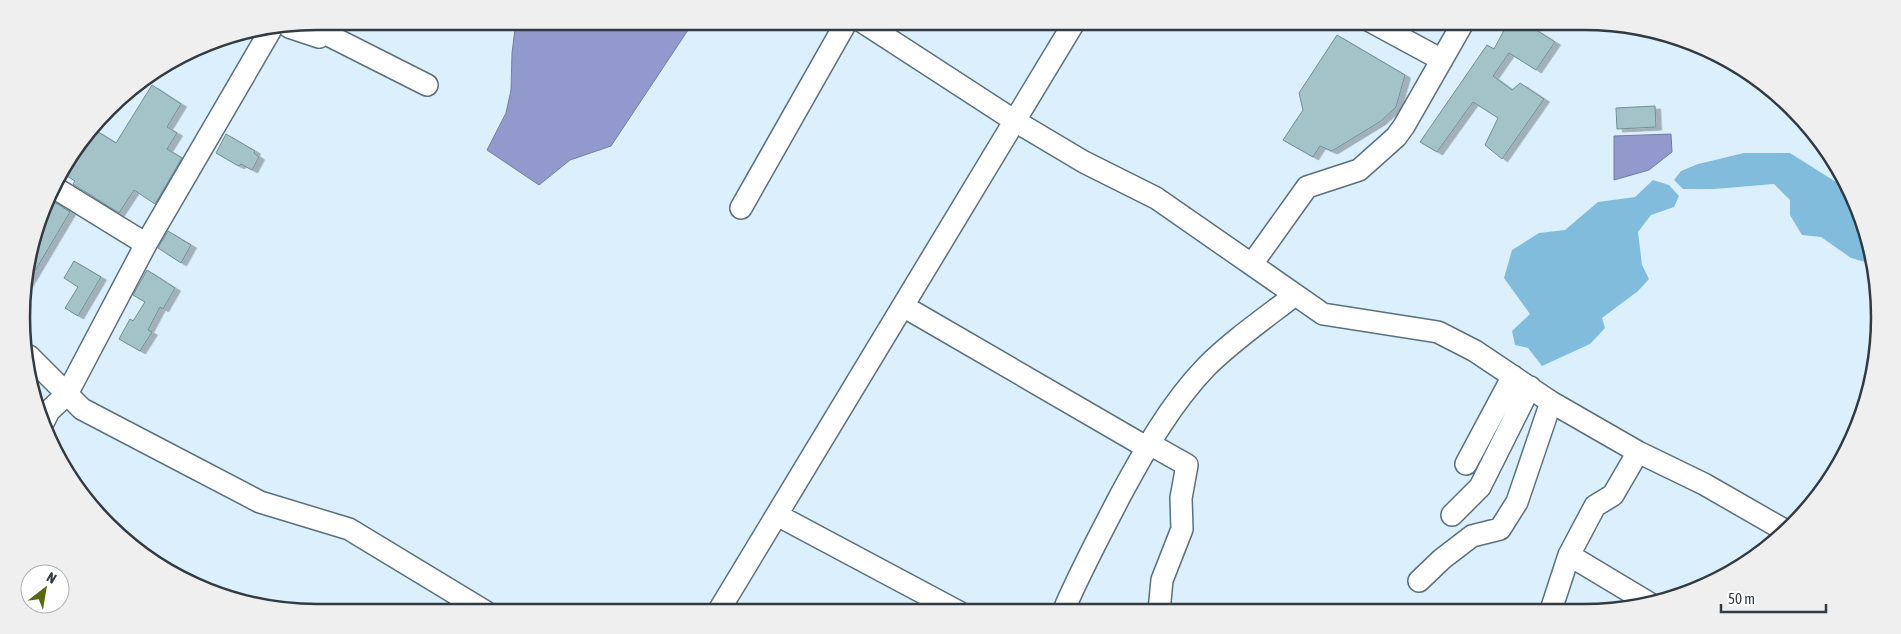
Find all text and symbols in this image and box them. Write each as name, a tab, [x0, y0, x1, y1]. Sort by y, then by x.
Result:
north arrow	[20, 564, 70, 614]
text: N	[44, 569, 59, 587]
scale bar	[1721, 582, 1826, 614]
text: 50 m	[1728, 590, 1755, 607]

